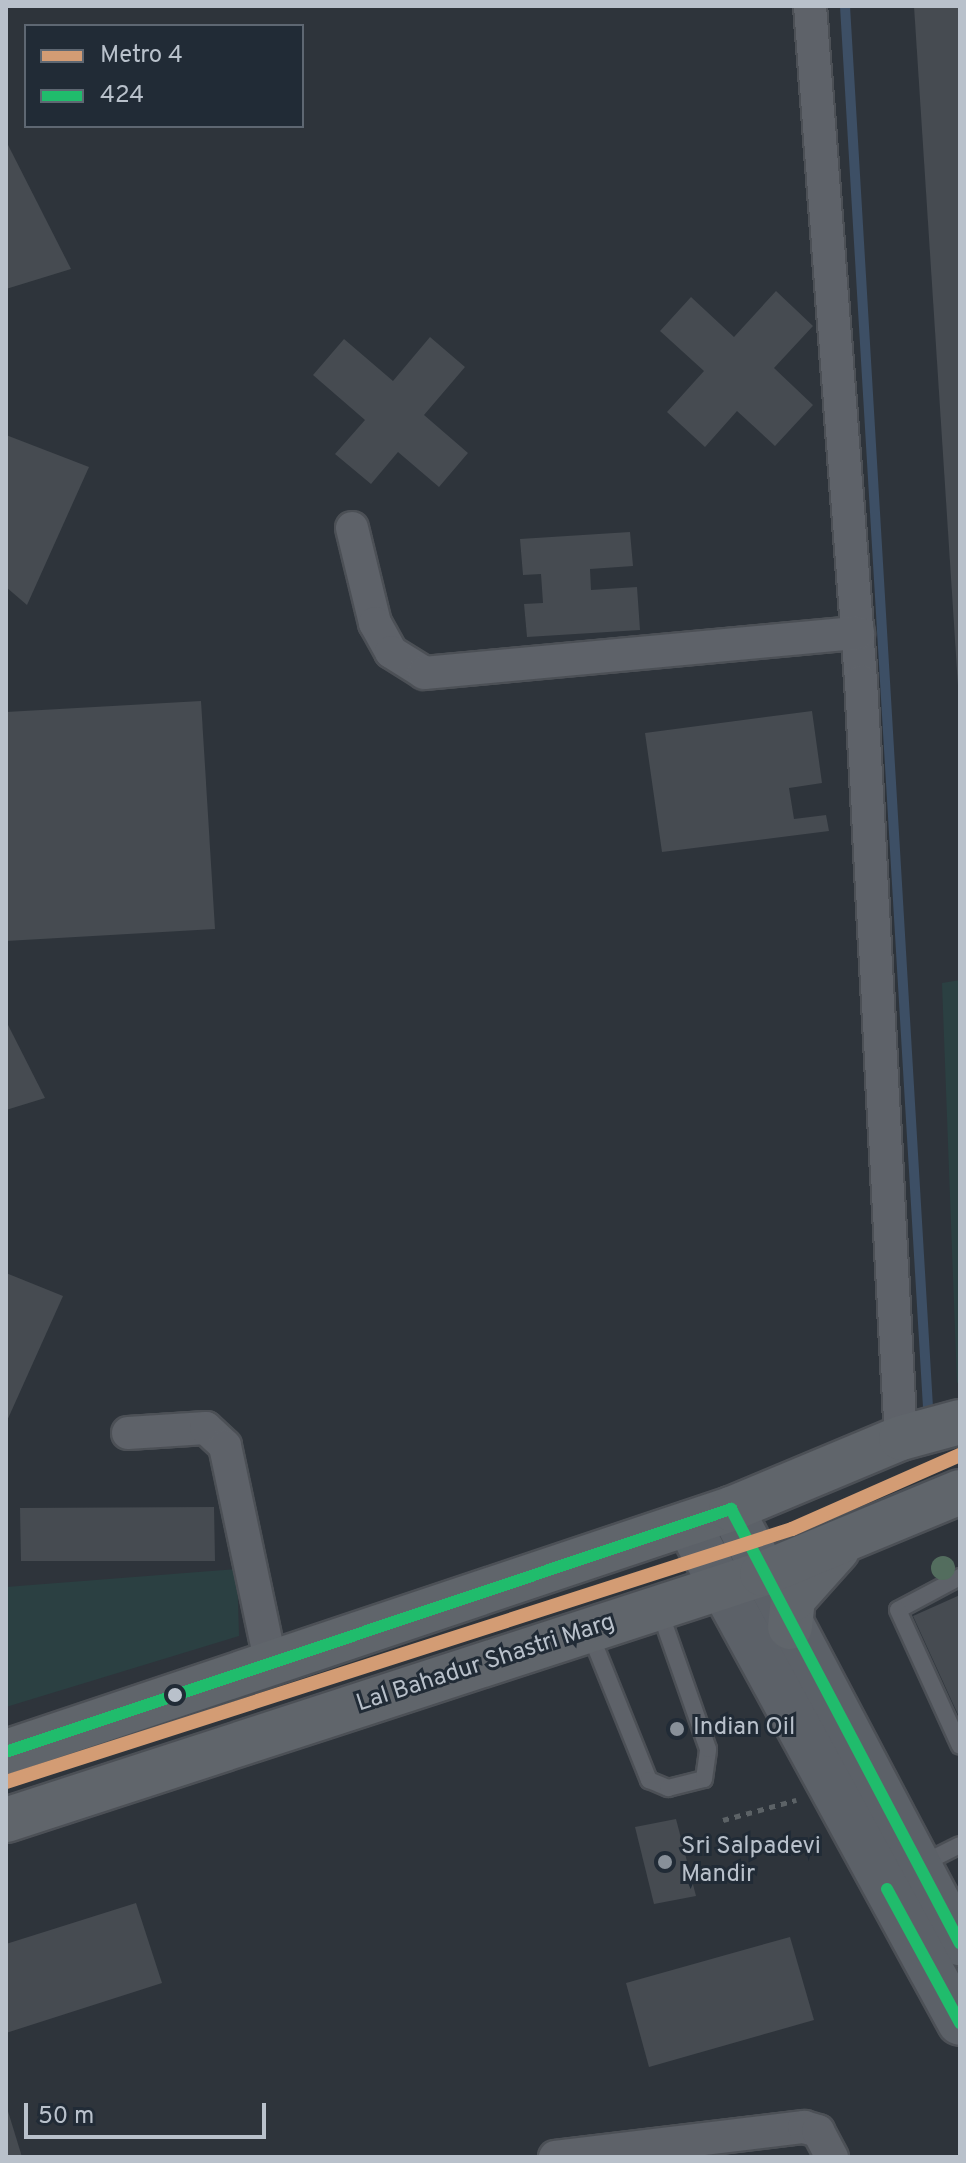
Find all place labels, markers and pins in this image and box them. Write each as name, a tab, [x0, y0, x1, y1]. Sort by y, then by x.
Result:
unlabelled marker	[167, 1687, 183, 1703]
place label: Indian Oil	[693, 1715, 795, 1743]
marker: Indian Oil	[668, 1720, 686, 1738]
place label: Sri Salpadevi Mandir	[681, 1834, 821, 1890]
marker: Sri Salpadevi Mandir	[656, 1853, 674, 1871]

